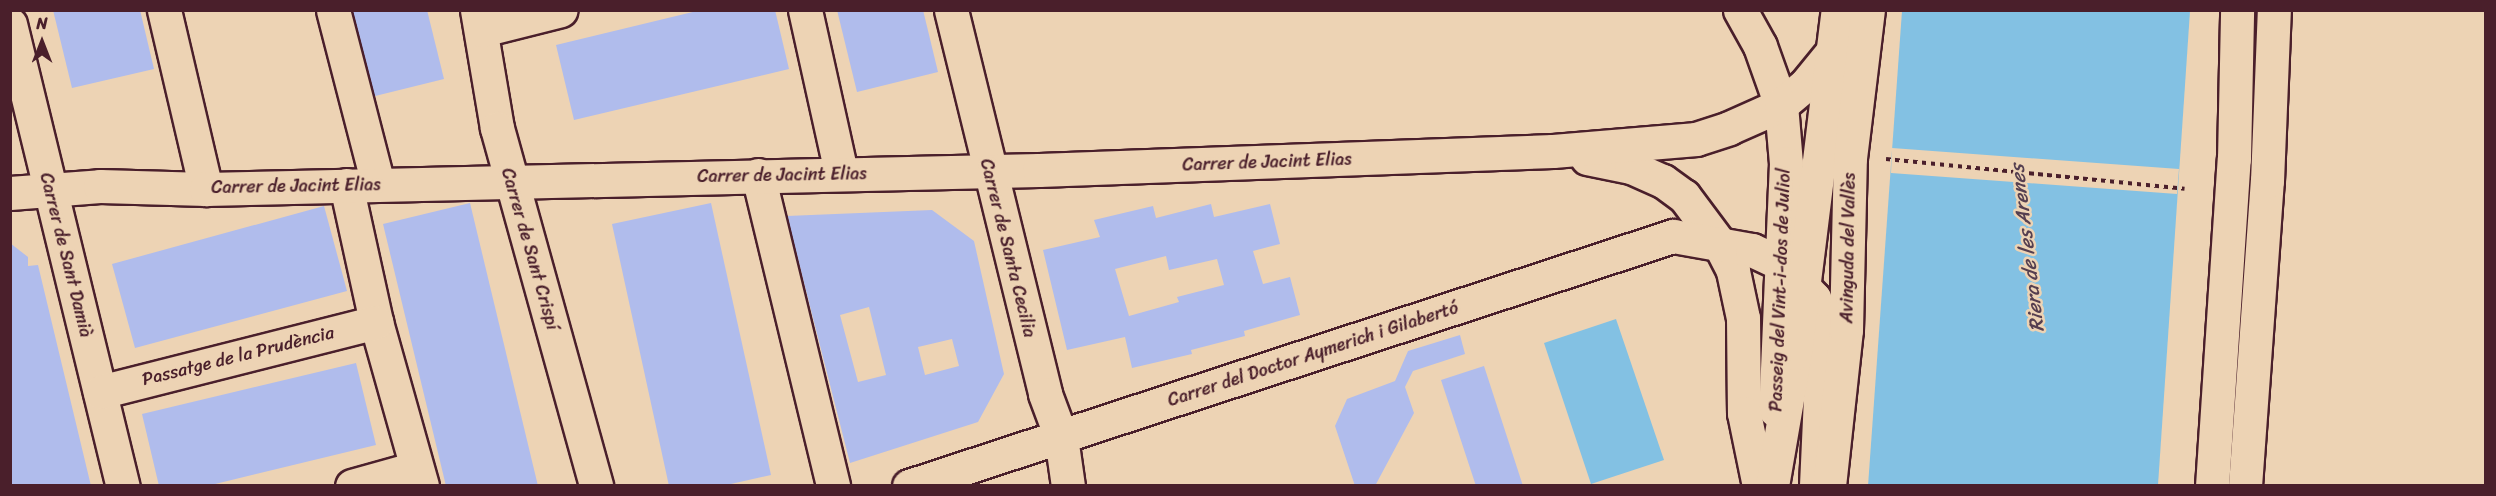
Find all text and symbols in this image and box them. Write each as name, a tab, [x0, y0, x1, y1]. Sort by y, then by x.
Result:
text: N	[36, 9, 48, 38]
north arrow	[12, 12, 72, 72]
street label: Carrer de Jacint Elias	[1182, 148, 1352, 176]
street label: Carrer de Santa Cecilia	[975, 156, 1041, 340]
street label: Carrer de Jacint Elias	[697, 163, 867, 187]
water label: Riera de les Arenes	[2005, 163, 2049, 333]
street label: Carrer de Sant Crispí	[496, 165, 564, 333]
street label: Passeig del Vint-i-dos de Juliol	[1765, 167, 1795, 413]
street label: Carrer de Sant Damià	[35, 170, 97, 340]
street label: Avinguda del Vallès	[1836, 172, 1860, 324]
street label: Carrer de Jacint Elias	[211, 174, 381, 198]
street label: Carrer del Doctor Aymerich i Gilabertó	[1165, 297, 1461, 411]
street label: Passatge de la Prudència	[140, 322, 336, 390]

